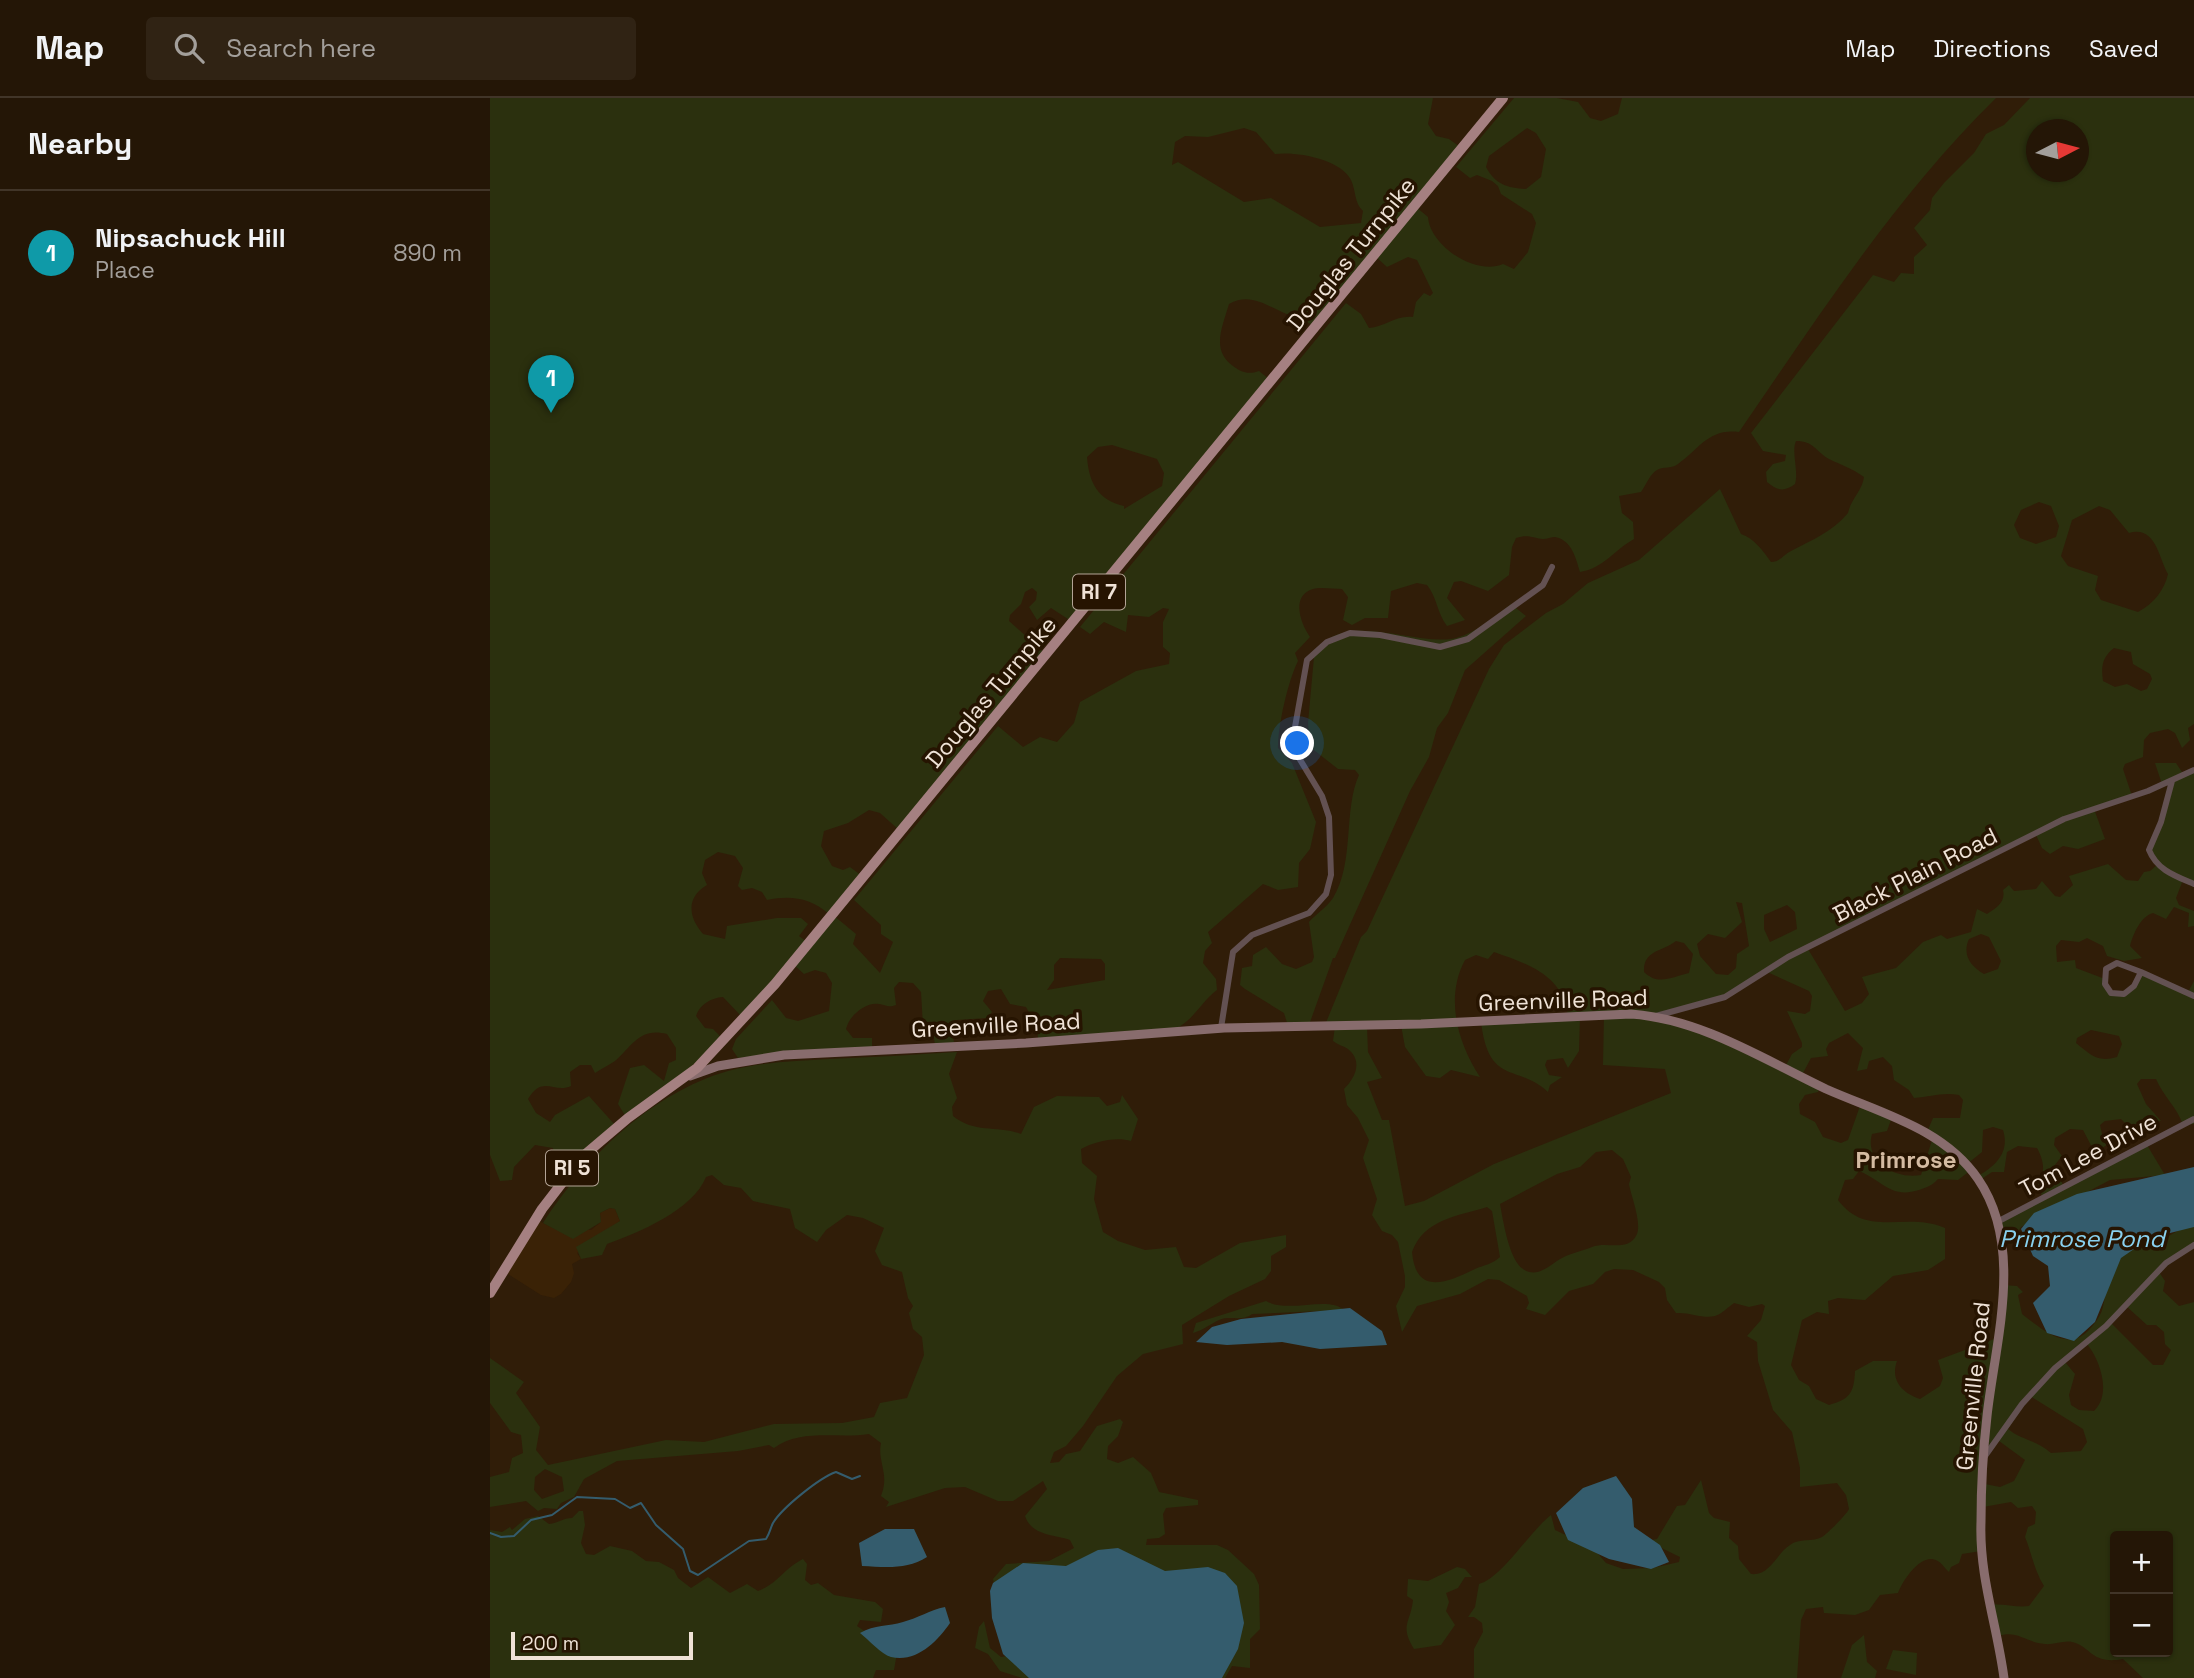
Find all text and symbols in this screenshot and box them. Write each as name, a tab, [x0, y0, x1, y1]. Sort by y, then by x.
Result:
search box	[146, 17, 636, 80]
text: Map	[35, 27, 104, 69]
icon: search	[170, 29, 208, 67]
text: Search here	[226, 31, 376, 65]
text: Map	[1845, 33, 1895, 64]
text: Directions	[1933, 33, 2051, 64]
text: Saved	[2089, 33, 2159, 64]
north arrow	[2026, 119, 2089, 182]
text: Nearby	[28, 124, 132, 163]
street label: Douglas Turnpike	[1280, 171, 1422, 337]
text: Nipsachuck Hill	[95, 221, 286, 255]
text: 1	[46, 238, 56, 268]
text: 890 m	[393, 238, 462, 268]
text: Place	[95, 255, 155, 285]
pin: 1	[528, 355, 574, 413]
road number: RI 7	[1073, 574, 1125, 610]
street label: Douglas Turnpike	[919, 610, 1063, 774]
your location	[1280, 726, 1314, 760]
street label: Black Plain Road	[1828, 821, 2002, 929]
street label: Greenville Road	[1478, 982, 1648, 1018]
street label: Greenville Road	[910, 1006, 1082, 1044]
street label: Tom Lee Drive	[2014, 1106, 2162, 1204]
district label: Primrose	[1855, 1144, 1957, 1175]
road number: RI 5	[546, 1150, 598, 1186]
water label: Primrose Pond	[1999, 1223, 2167, 1254]
street label: Greenville Road	[1949, 1300, 1997, 1472]
map controls	[2110, 1531, 2173, 1657]
button: +	[2110, 1531, 2173, 1594]
button: −	[2110, 1594, 2173, 1657]
scale bar	[511, 1629, 693, 1661]
text: 200 m	[522, 1631, 579, 1656]

